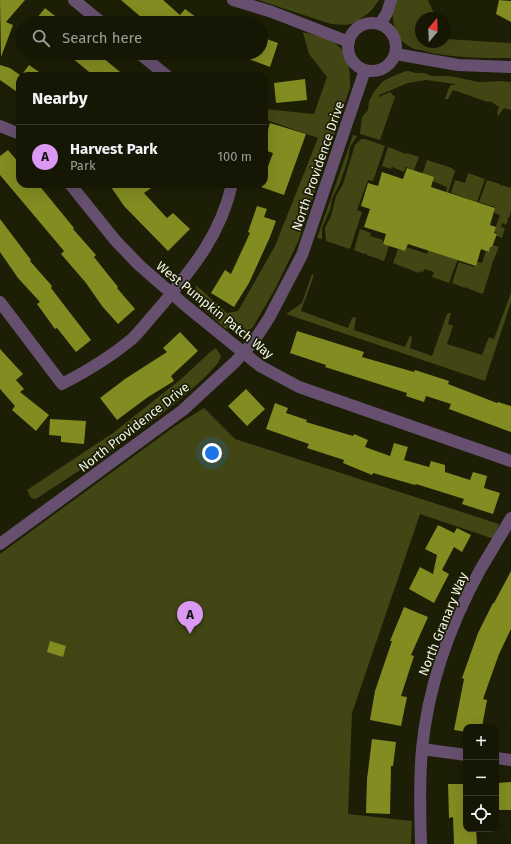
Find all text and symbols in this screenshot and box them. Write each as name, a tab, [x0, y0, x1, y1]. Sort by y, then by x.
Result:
north arrow	[415, 12, 451, 48]
search box	[16, 16, 268, 60]
icon: search	[30, 27, 52, 49]
text: Search here	[62, 29, 142, 47]
text: Nearby	[32, 88, 87, 109]
street label: North Providence Drive	[289, 99, 347, 233]
text: Harvest Park	[70, 140, 157, 158]
text: A	[41, 149, 49, 164]
text: 100 m	[217, 149, 252, 164]
text: Park	[70, 158, 96, 173]
street label: West Pumpkin Patch Way	[153, 258, 277, 362]
street label: North Providence Drive	[76, 379, 192, 475]
your location	[202, 443, 222, 463]
street label: North Granary Way	[415, 570, 471, 678]
pin: A	[177, 601, 203, 634]
map controls	[463, 724, 499, 832]
button: +	[463, 724, 499, 760]
button: −	[463, 760, 499, 796]
button: locate	[463, 796, 499, 832]

